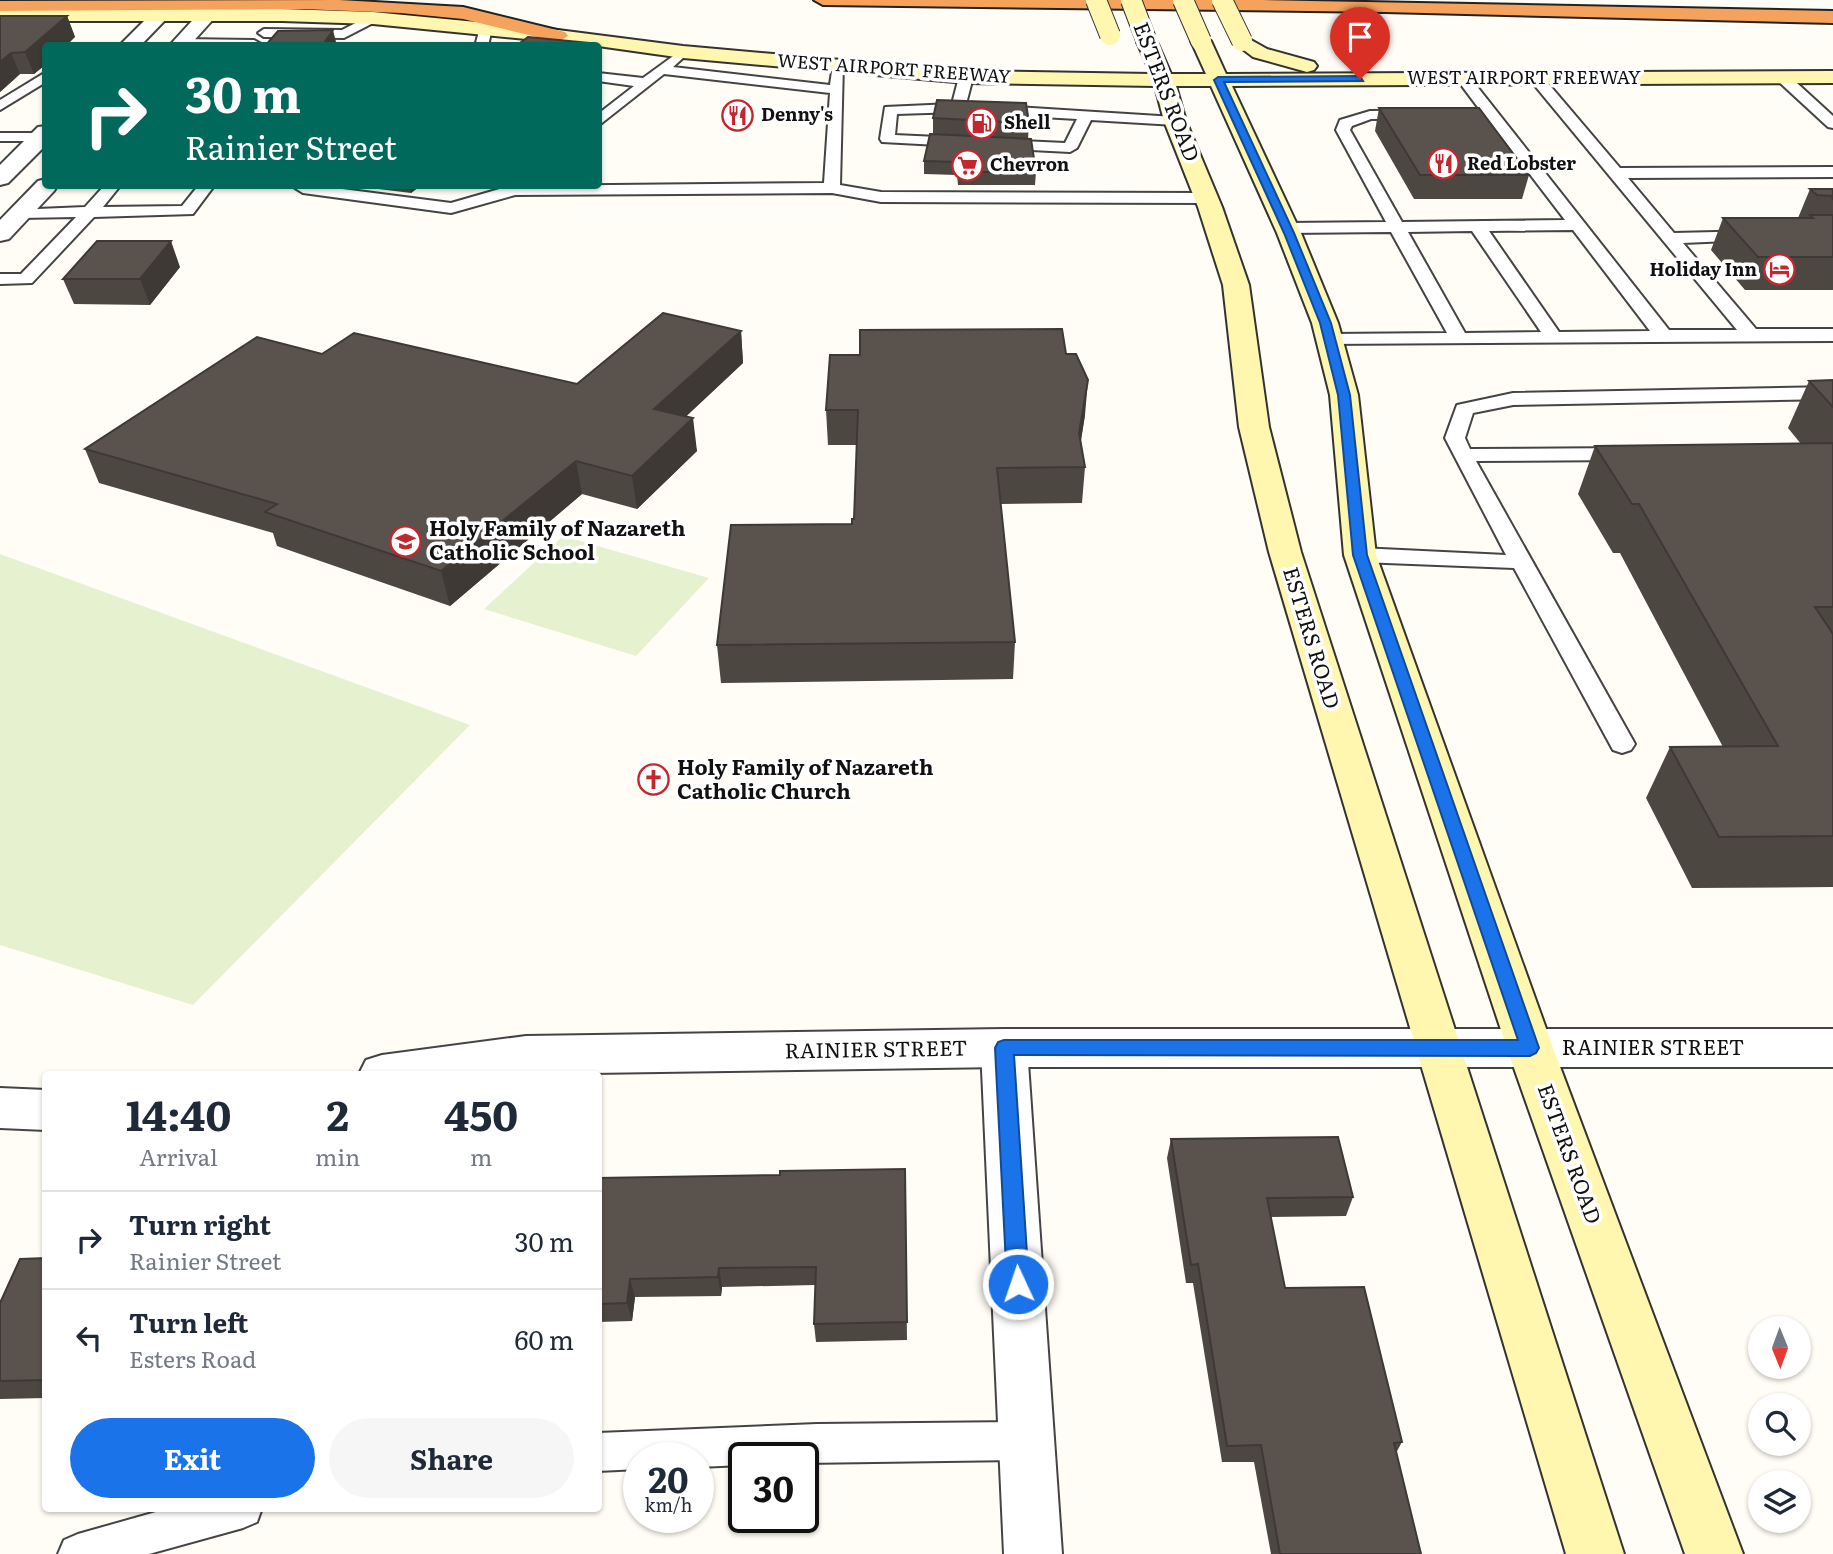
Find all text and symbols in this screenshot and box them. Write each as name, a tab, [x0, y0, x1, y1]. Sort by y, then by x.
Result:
pin	[1330, 7, 1390, 79]
street label: ESTERS ROAD	[1128, 17, 1209, 165]
icon: arrive	[1341, 18, 1379, 56]
street label: WEST AIRPORT FREEWAY	[776, 46, 1012, 89]
text: 30 m	[185, 55, 301, 128]
street label: WEST AIRPORT FREEWAY	[1407, 63, 1641, 90]
icon: right	[70, 70, 161, 161]
restaurant icon: Denny's	[721, 98, 755, 132]
place label: Denny's	[761, 100, 833, 127]
fuel station icon: Shell	[964, 106, 998, 140]
place label: Shell	[1004, 108, 1051, 135]
text: Rainier Street	[185, 122, 397, 170]
restaurant icon: Red Lobster	[1427, 147, 1461, 181]
supermarket icon: Chevron	[950, 148, 984, 182]
place label: Red Lobster	[1467, 149, 1576, 176]
place label: Chevron	[990, 150, 1070, 177]
hotel icon: Holiday Inn	[1763, 253, 1797, 287]
place label: Holiday Inn	[1650, 255, 1757, 282]
place label: Holy Family of Nazareth Catholic School	[429, 511, 685, 566]
school or university icon: Holy Family of Nazareth Catholic School	[389, 524, 423, 558]
street label: ESTERS ROAD	[1277, 562, 1350, 712]
place label: Holy Family of Nazareth Catholic Church	[677, 750, 933, 805]
church icon: Holy Family of Nazareth Catholic Church	[637, 763, 671, 797]
street label: RAINIER STREET	[784, 1030, 968, 1065]
street label: RAINIER STREET	[1562, 1030, 1744, 1061]
street label: ESTERS ROAD	[1532, 1079, 1611, 1228]
text: 14:40	[126, 1082, 231, 1144]
text: 2	[326, 1082, 349, 1144]
text: 450	[444, 1082, 518, 1144]
text: Arrival	[139, 1139, 218, 1173]
text: min	[315, 1139, 360, 1173]
text: m	[470, 1139, 492, 1173]
text: Turn right	[129, 1204, 271, 1243]
icon: right	[70, 1221, 108, 1259]
text: 30 m	[514, 1221, 574, 1260]
text: Rainier Street	[129, 1243, 281, 1277]
position arrow	[981, 1247, 1055, 1321]
text: Turn left	[129, 1302, 248, 1341]
north arrow	[1748, 1316, 1811, 1379]
map controls	[1748, 1316, 1811, 1533]
icon: left	[70, 1319, 108, 1357]
text: 60 m	[515, 1319, 574, 1358]
text: Esters Road	[129, 1341, 256, 1375]
button: search	[1748, 1393, 1811, 1456]
button: Exit	[70, 1418, 315, 1498]
button: Share	[329, 1418, 574, 1498]
speed limit sign: 30	[728, 1442, 819, 1533]
text: 20	[648, 1452, 689, 1504]
button: layers	[1748, 1470, 1811, 1533]
text: km/h	[645, 1491, 692, 1518]

